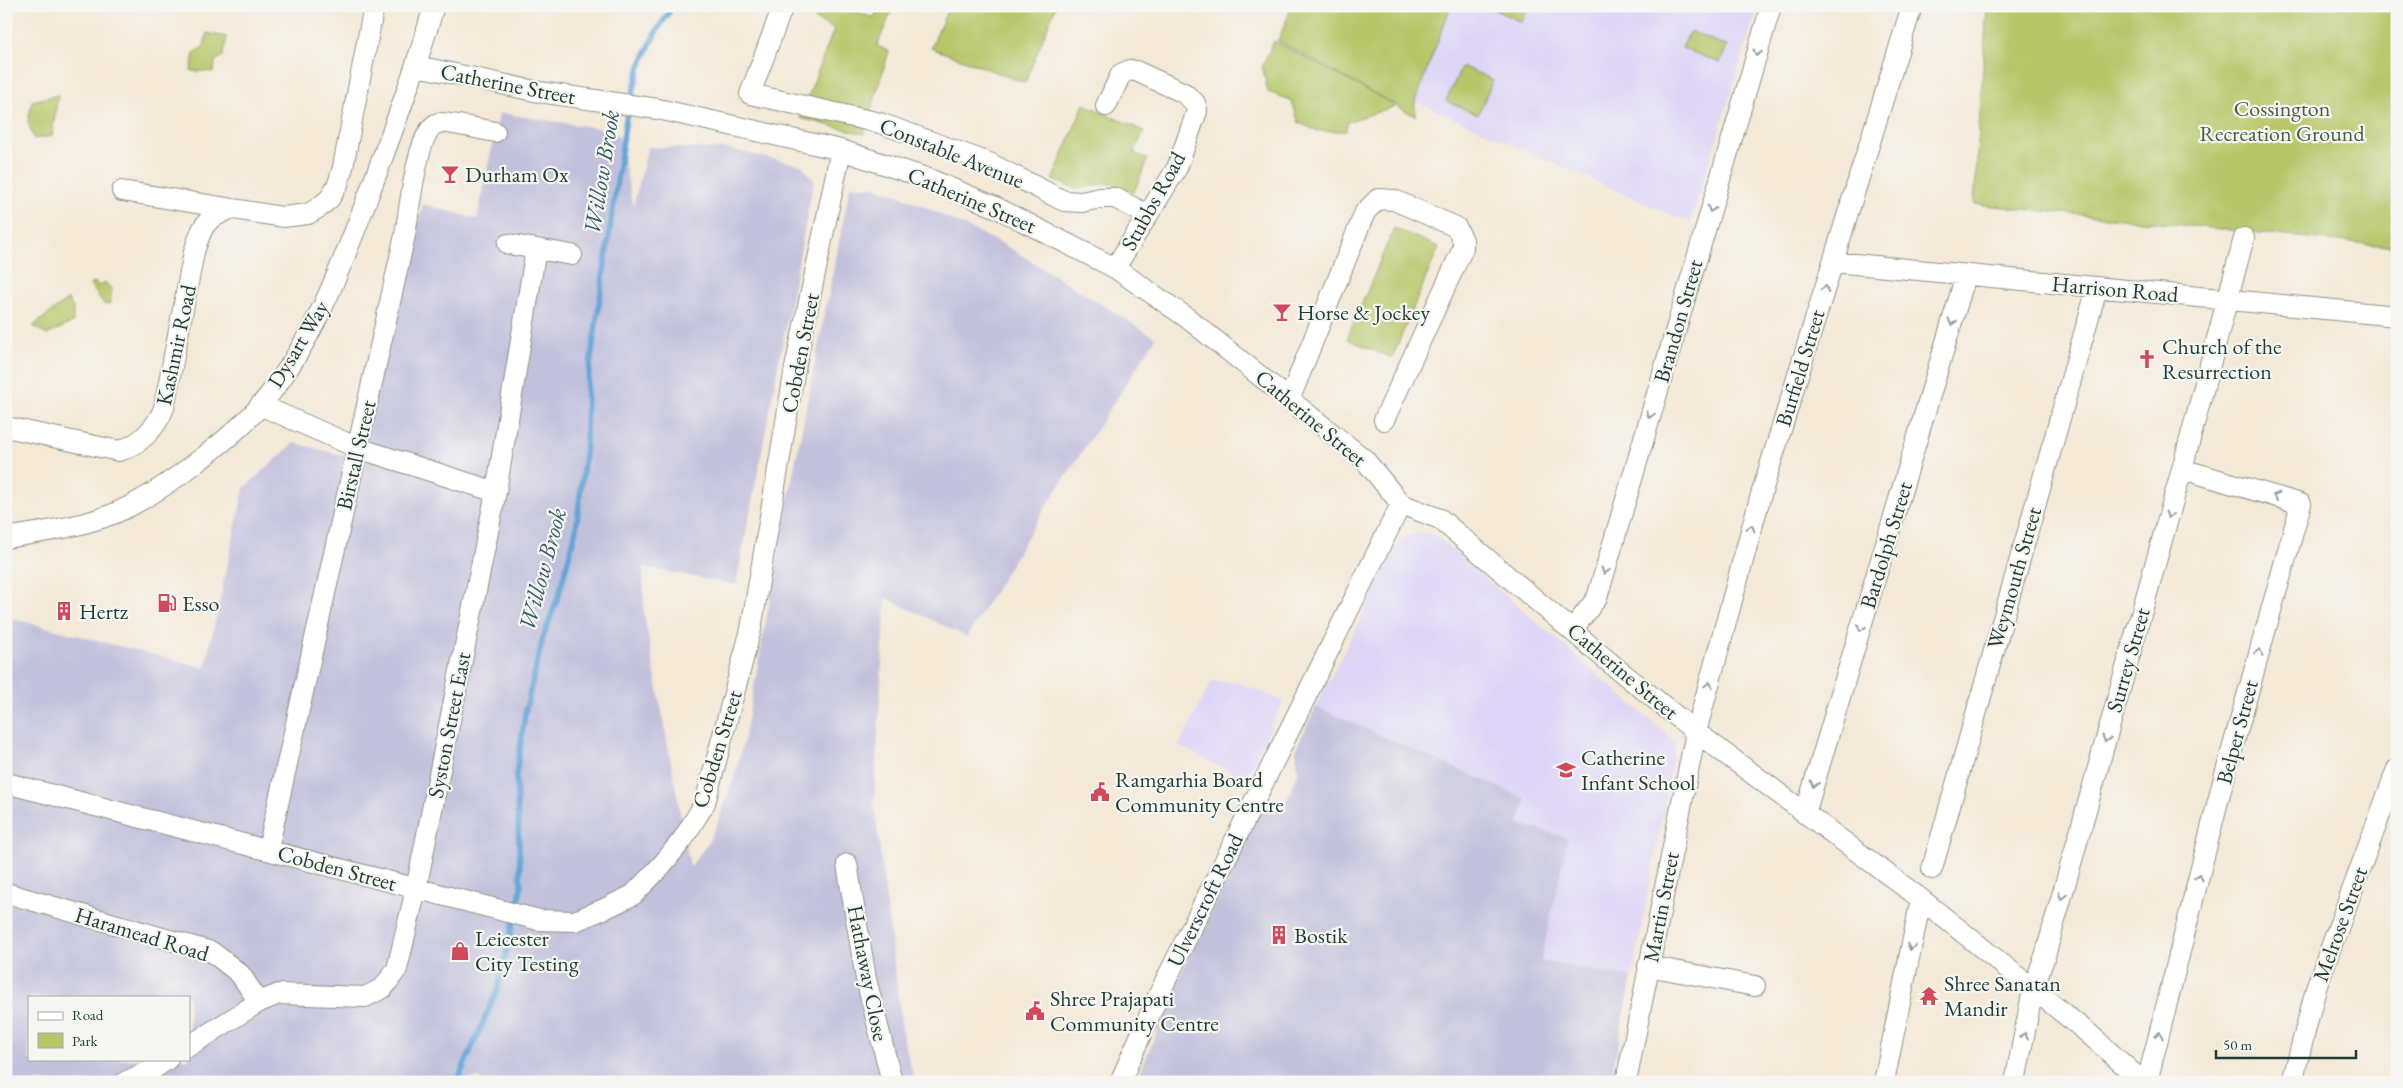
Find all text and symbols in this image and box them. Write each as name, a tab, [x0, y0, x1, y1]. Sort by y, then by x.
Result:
one-way arrow	[1753, 48, 1763, 57]
street label: Catherine Street	[438, 57, 578, 111]
park label: Cossington Recreation Ground	[2199, 94, 2365, 148]
water label: Willow Brook	[576, 108, 626, 236]
street label: Constable Avenue	[875, 111, 1029, 195]
street label: Stubbs Road	[1114, 146, 1193, 256]
place label: Durham Ox	[465, 160, 569, 189]
street label: Catherine Street	[903, 160, 1041, 240]
bar icon: Durham Ox	[439, 163, 461, 185]
one-way arrow	[1706, 204, 1716, 212]
street label: Brandon Street	[1647, 256, 1709, 386]
street label: Harrison Road	[2051, 269, 2180, 309]
street label: Kashmir Road	[149, 281, 203, 408]
one-way arrow	[1820, 285, 1830, 294]
street label: Cobden Street	[774, 290, 826, 416]
street label: Dysart Way	[261, 295, 336, 393]
place label: Horse & Jockey	[1297, 298, 1430, 327]
bar icon: Horse & Jockey	[1271, 301, 1293, 323]
street label: Burfield Street	[1768, 306, 1832, 430]
one-way arrow	[1947, 317, 1957, 325]
place label: Church of the Resurrection	[2162, 332, 2282, 386]
church icon: Church of the Resurrection	[2136, 348, 2158, 370]
street label: Catherine Street	[1249, 363, 1373, 473]
street label: Birstall Street	[329, 397, 383, 513]
one-way arrow	[1645, 410, 1655, 419]
street label: Bardolph Street	[1853, 478, 1919, 612]
one-way arrow	[2273, 492, 2281, 502]
street label: Weymouth Street	[1980, 503, 2048, 653]
water label: Willow Brook	[511, 504, 573, 633]
one-way arrow	[2164, 511, 2175, 520]
one-way arrow	[1746, 524, 1756, 532]
one-way arrow	[1600, 566, 1610, 575]
place label: Esso	[182, 589, 220, 618]
fuel station icon: Esso	[156, 592, 178, 614]
place label: Hertz	[79, 597, 129, 626]
building icon: Hertz	[53, 600, 75, 622]
street label: Surrey Street	[2099, 604, 2157, 716]
street label: Catherine Street	[1561, 616, 1685, 726]
one-way arrow	[1856, 624, 1866, 632]
street label: Syston Street East	[421, 649, 477, 800]
one-way arrow	[2254, 649, 2264, 657]
street label: Belper Street	[2209, 677, 2265, 787]
one-way arrow	[1703, 680, 1714, 689]
street label: Cobden Street	[685, 686, 749, 812]
one-way arrow	[2101, 735, 2112, 744]
place label: Catherine Infant School	[1581, 743, 1696, 797]
school or university icon: Catherine Infant School	[1555, 759, 1577, 781]
place label: Ramgarhia Board Community Centre	[1115, 765, 1284, 819]
one-way arrow	[1810, 780, 1820, 788]
public building icon: Ramgarhia Board Community Centre	[1089, 781, 1111, 803]
street label: Ulverscroft Road	[1160, 828, 1250, 971]
street label: Cobden Street	[274, 838, 400, 898]
street label: Martin Street	[1636, 849, 1686, 965]
street label: Melrose Street	[2306, 863, 2374, 985]
one-way arrow	[2193, 873, 2204, 882]
one-way arrow	[2057, 891, 2067, 899]
street label: Haramead Road	[71, 900, 213, 968]
street label: Hathaway Close	[841, 903, 895, 1044]
place label: Bostik	[1294, 921, 1348, 950]
place label: Leicester City Testing	[475, 924, 579, 978]
building icon: Bostik	[1268, 924, 1290, 946]
shop icon: Leicester City Testing	[449, 940, 471, 962]
one-way arrow	[1906, 942, 1917, 951]
place label: Shree Sanatan Mandir	[1944, 969, 2061, 1023]
place label: Shree Prajapati Community Centre	[1050, 984, 1219, 1038]
temple icon: Shree Sanatan Mandir	[1918, 985, 1940, 1007]
legend	[28, 996, 190, 1060]
public building icon: Shree Prajapati Community Centre	[1024, 1000, 1046, 1022]
text: Road	[72, 1005, 104, 1024]
scale bar	[2216, 1028, 2356, 1060]
one-way arrow	[2153, 1030, 2164, 1039]
text: Park	[72, 1031, 99, 1050]
one-way arrow	[2018, 1031, 2029, 1040]
text: 50 m	[2223, 1035, 2252, 1054]

